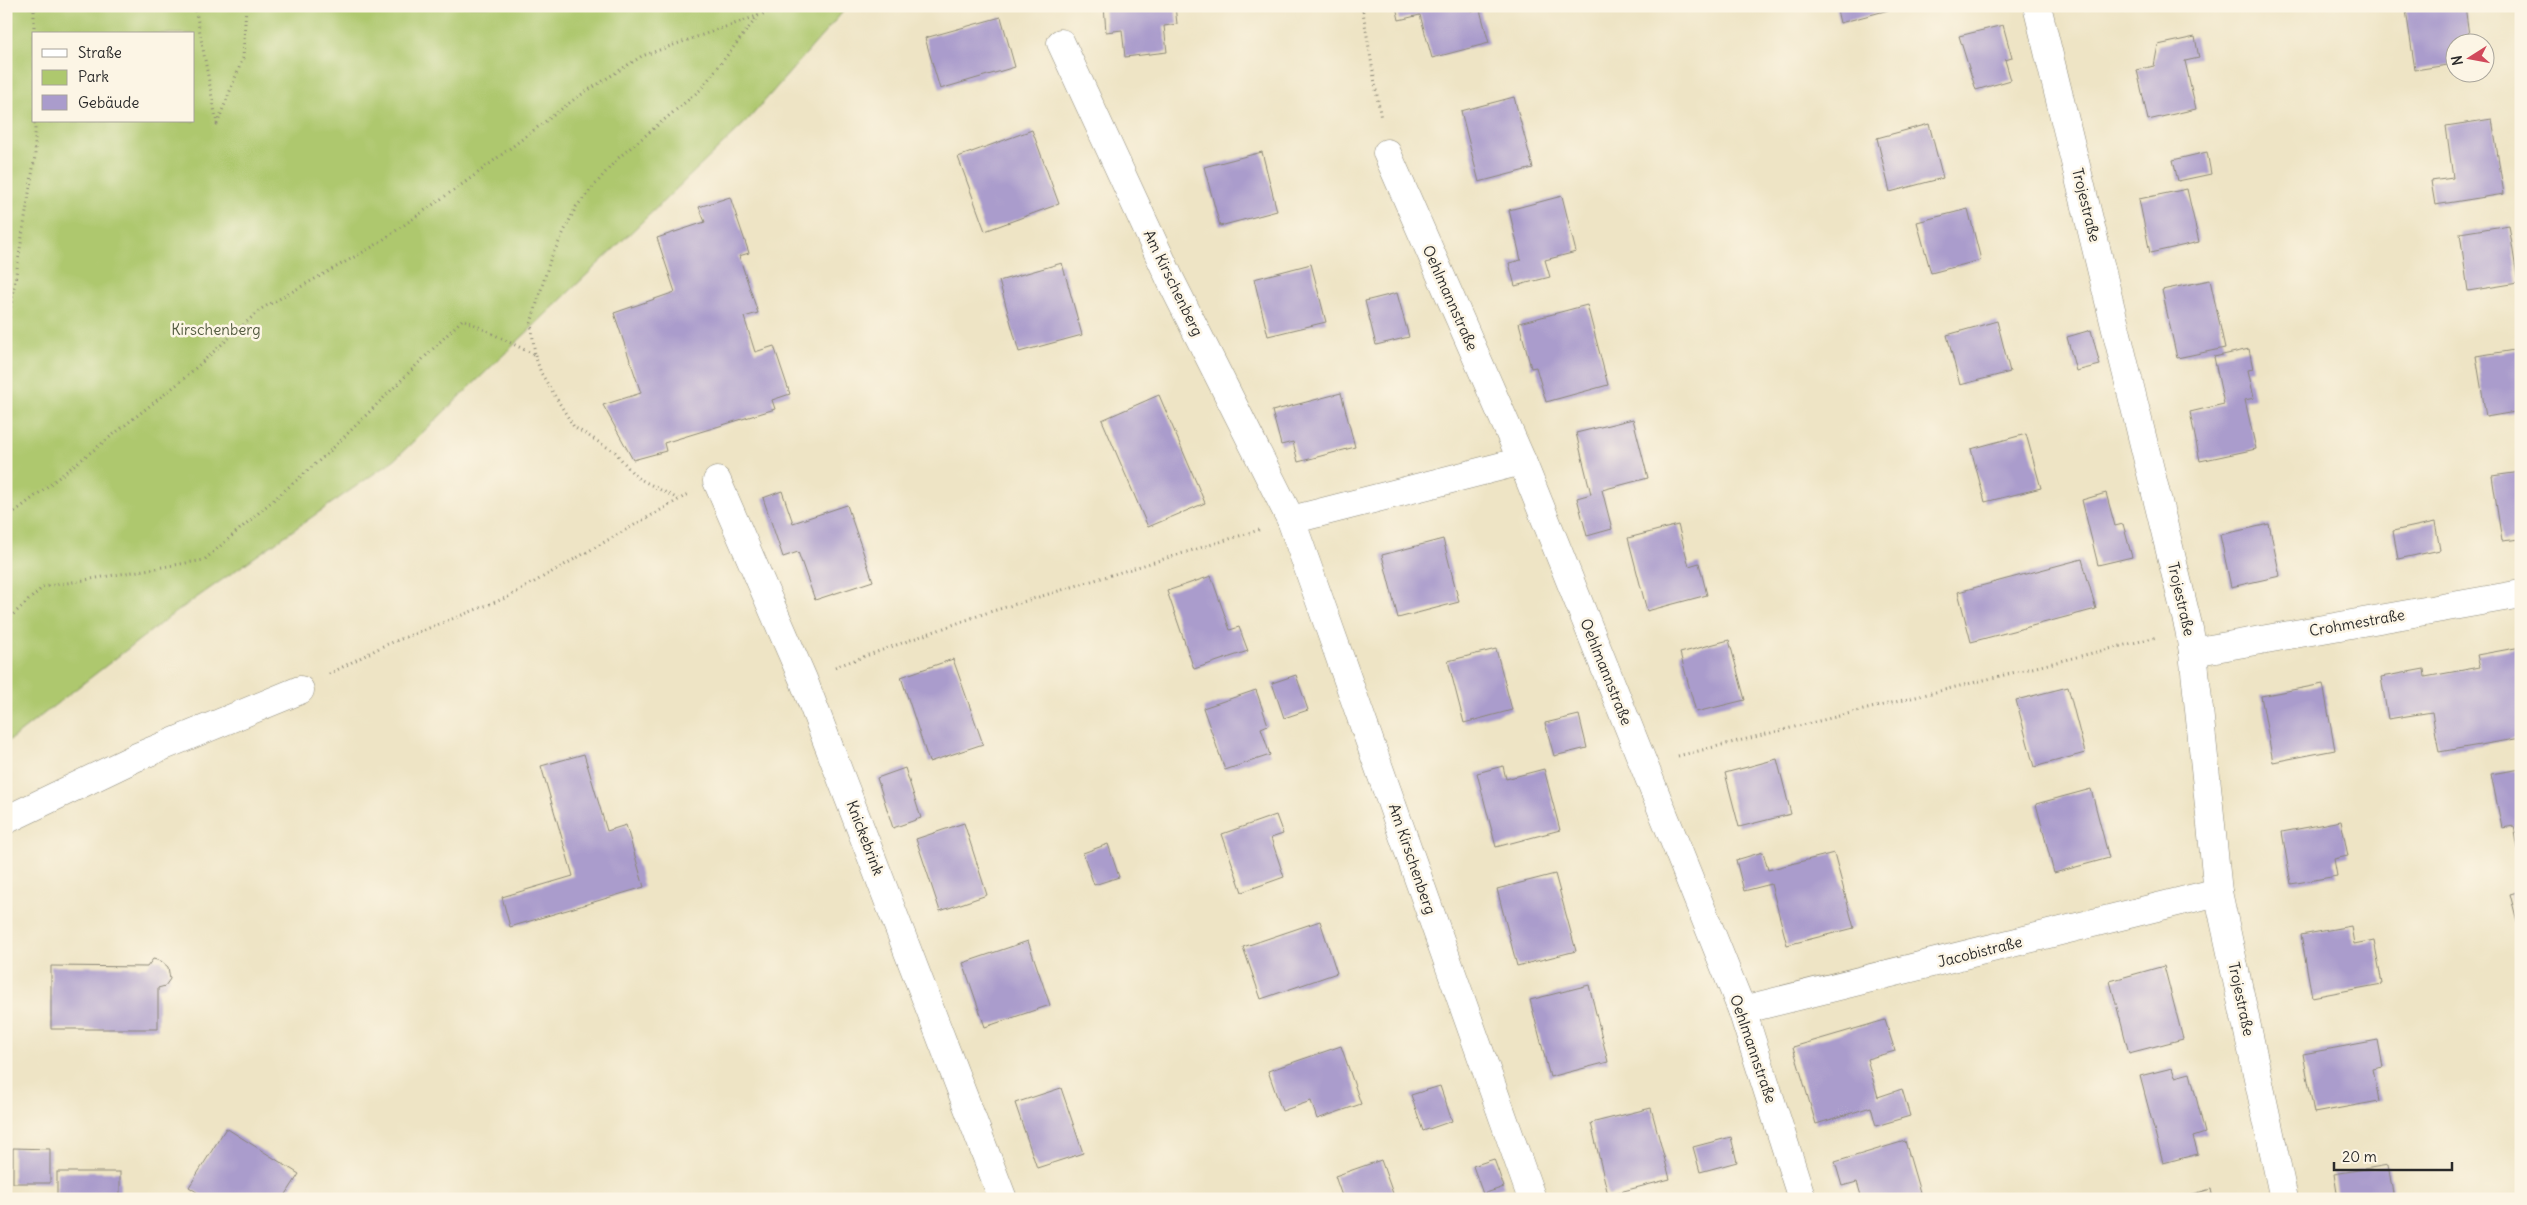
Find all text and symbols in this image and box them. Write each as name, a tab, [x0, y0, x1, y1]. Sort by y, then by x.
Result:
legend	[32, 32, 195, 122]
north arrow	[2444, 32, 2494, 82]
text: Straße	[78, 43, 122, 62]
text: N	[2447, 54, 2467, 67]
text: Park	[78, 67, 109, 86]
text: Gebäude	[78, 93, 139, 112]
street label: Trojestraße	[2068, 166, 2105, 244]
street label: Am Kirschenberg	[1140, 227, 1207, 339]
street label: Oehlmannstraße	[1419, 242, 1482, 353]
park label: Kirschenberg	[171, 320, 261, 339]
street label: Trojestraße	[2164, 560, 2199, 638]
street label: Crohmestraße	[2308, 605, 2406, 640]
street label: Oehlmannstraße	[1576, 616, 1637, 728]
street label: Knickebrink	[843, 798, 889, 878]
street label: Am Kirschenberg	[1385, 801, 1440, 917]
street label: Jacobistraße	[1936, 932, 2024, 971]
street label: Trojestraße	[2224, 960, 2259, 1038]
street label: Oehlmannstraße	[1726, 992, 1781, 1106]
scale bar	[2334, 1140, 2452, 1172]
text: 20 m	[2342, 1147, 2377, 1166]

